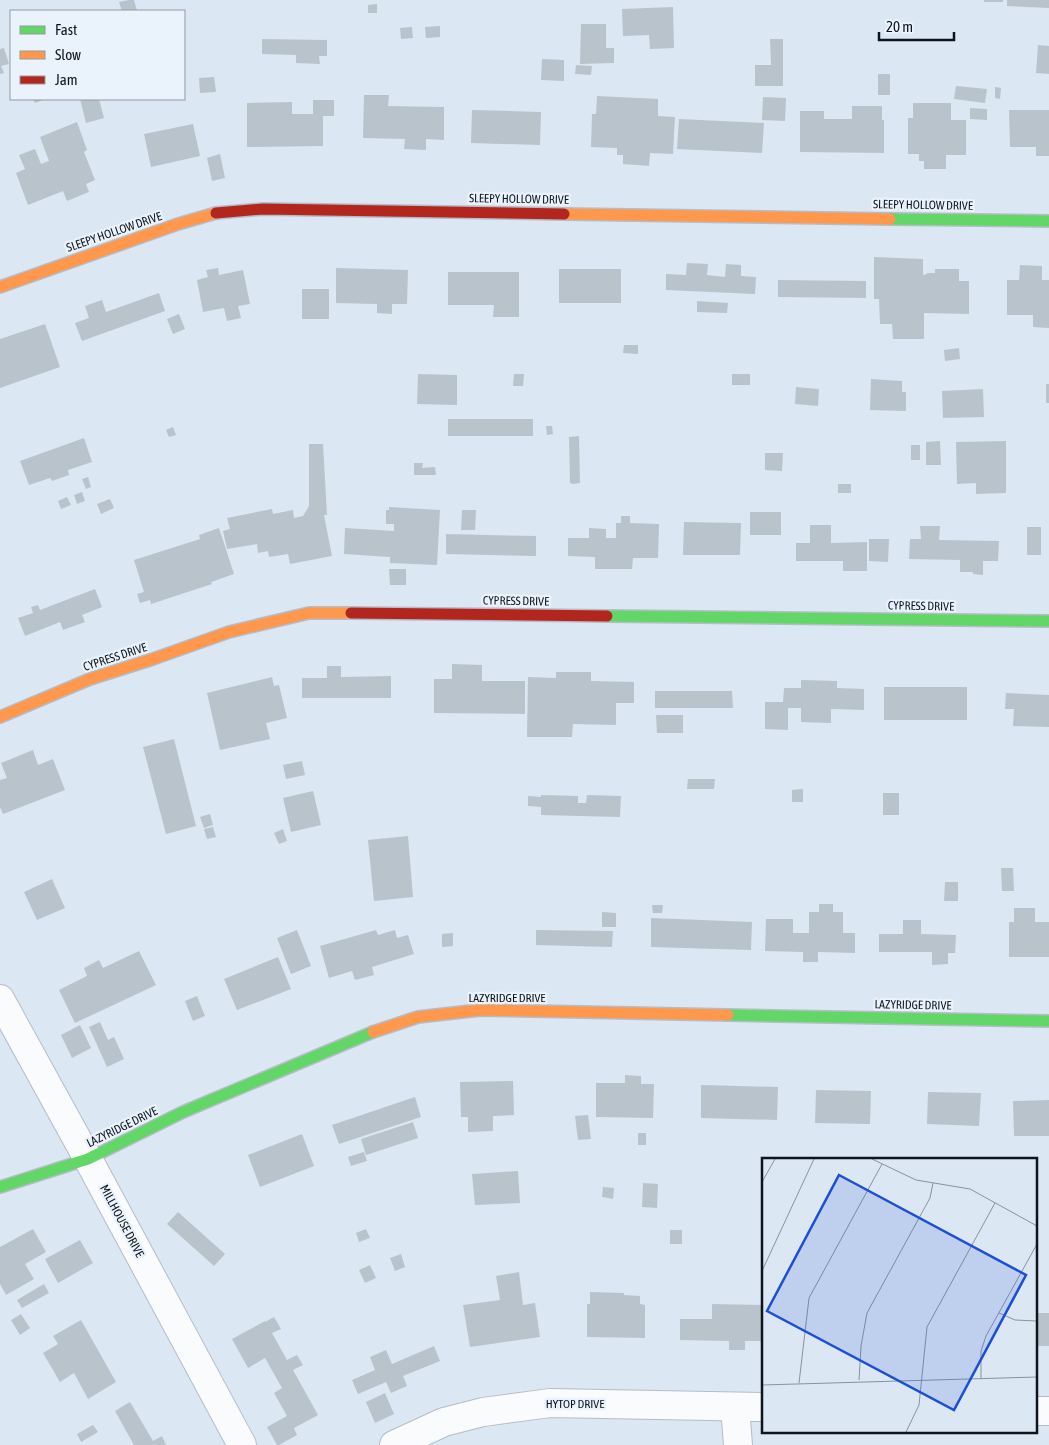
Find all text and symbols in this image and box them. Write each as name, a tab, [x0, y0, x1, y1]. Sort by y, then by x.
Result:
legend	[10, 10, 185, 100]
scale bar	[879, 10, 954, 42]
text: 20 m	[886, 18, 913, 35]
text: Fast	[55, 21, 77, 38]
text: Slow	[55, 46, 81, 63]
text: Jam	[55, 71, 78, 88]
street label: SLEEPY HOLLOW DRIVE	[469, 191, 569, 207]
street label: SLEEPY HOLLOW DRIVE	[873, 197, 973, 213]
street label: SLEEPY HOLLOW DRIVE	[65, 209, 163, 255]
street label: CYPRESS DRIVE	[483, 593, 549, 609]
street label: CYPRESS DRIVE	[888, 598, 954, 614]
street label: CYPRESS DRIVE	[81, 640, 149, 674]
street label: LAZYRIDGE DRIVE	[469, 991, 545, 1005]
street label: LAZYRIDGE DRIVE	[874, 997, 952, 1013]
street label: LAZYRIDGE DRIVE	[84, 1104, 160, 1150]
inset map	[762, 1158, 1036, 1432]
street label: MILLHOUSE DRIVE	[97, 1182, 147, 1260]
street label: HYTOP DRIVE	[546, 1397, 604, 1411]

